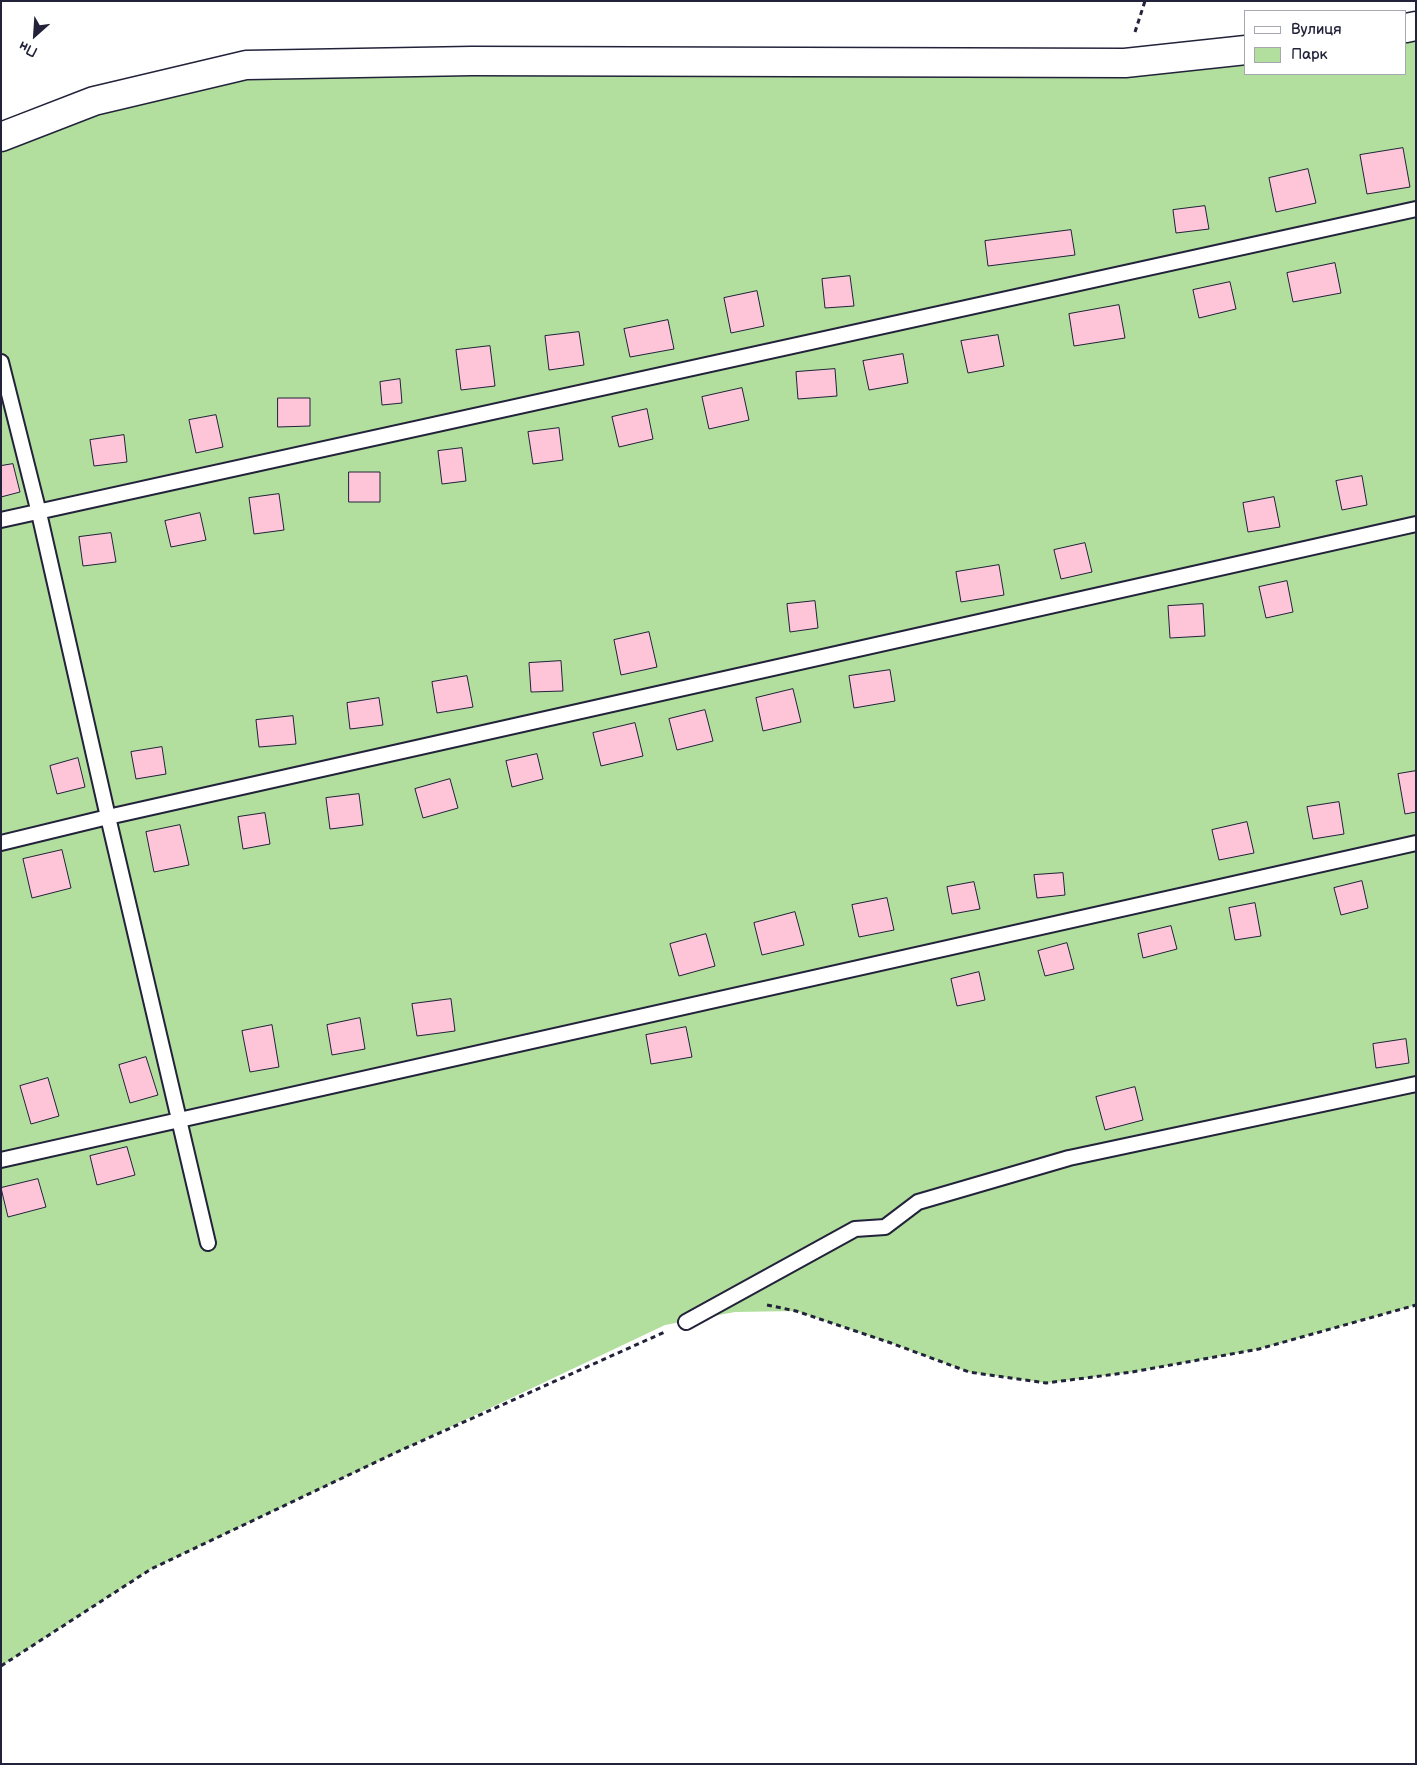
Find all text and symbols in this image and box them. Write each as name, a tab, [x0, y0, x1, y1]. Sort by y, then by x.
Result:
north arrow	[10, 10, 60, 60]
legend	[1244, 10, 1407, 75]
text: Вулиця	[1291, 20, 1342, 39]
text: Пн	[16, 37, 40, 61]
text: Парк	[1291, 45, 1328, 64]

